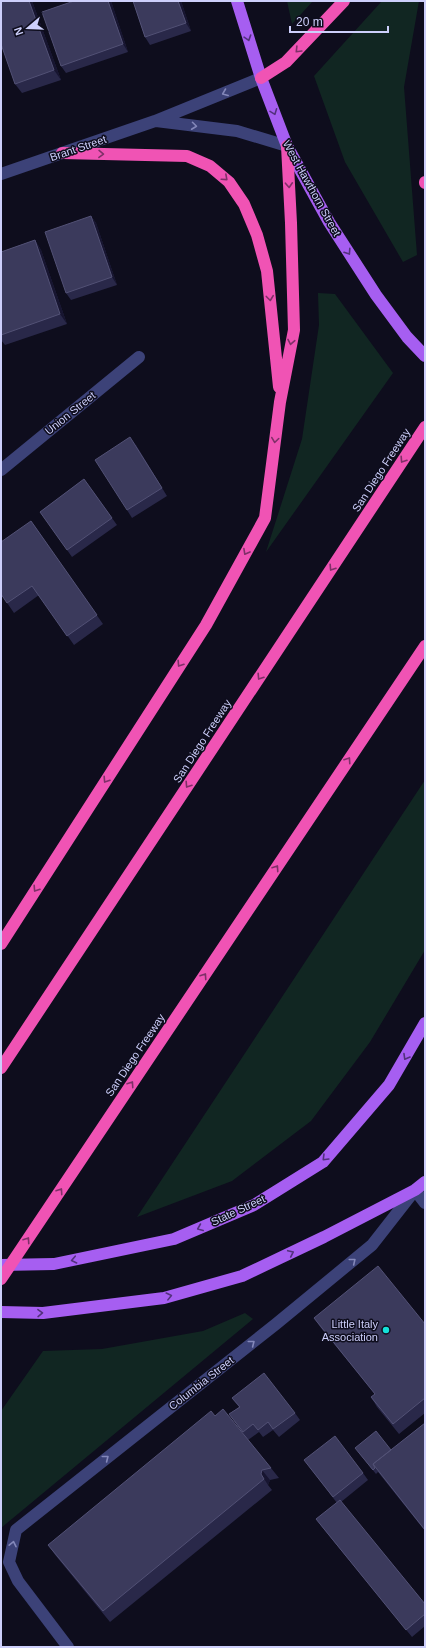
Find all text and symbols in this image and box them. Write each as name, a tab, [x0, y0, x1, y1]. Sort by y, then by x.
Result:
north arrow	[8, 8, 48, 48]
scale bar	[290, 8, 388, 34]
text: 20 m	[296, 15, 323, 29]
text: N	[12, 25, 26, 37]
one-way arrow	[244, 35, 252, 42]
one-way arrow	[295, 45, 303, 53]
one-way arrow	[222, 88, 230, 96]
one-way arrow	[270, 108, 278, 115]
one-way arrow	[191, 121, 197, 130]
street label: Brant Street	[48, 133, 108, 163]
street label: West Hawthorn Street	[281, 138, 343, 238]
one-way arrow	[98, 150, 104, 158]
one-way arrow	[220, 174, 227, 181]
one-way arrow	[285, 182, 294, 188]
one-way arrow	[344, 248, 351, 255]
one-way arrow	[265, 295, 274, 301]
one-way arrow	[288, 339, 296, 345]
street label: Union Street	[42, 389, 98, 437]
street label: San Diego Freeway	[350, 426, 413, 514]
one-way arrow	[271, 437, 280, 444]
one-way arrow	[401, 456, 408, 463]
one-way arrow	[243, 548, 251, 555]
one-way arrow	[329, 564, 337, 571]
one-way arrow	[178, 660, 185, 667]
one-way arrow	[257, 673, 265, 680]
street label: San Diego Freeway	[171, 697, 234, 785]
one-way arrow	[343, 757, 351, 764]
one-way arrow	[104, 776, 111, 783]
one-way arrow	[185, 781, 193, 788]
one-way arrow	[271, 865, 279, 872]
one-way arrow	[34, 885, 41, 892]
one-way arrow	[199, 973, 206, 980]
street label: San Diego Freeway	[103, 1011, 167, 1098]
one-way arrow	[403, 1053, 410, 1060]
one-way arrow	[126, 1081, 134, 1088]
one-way arrow	[322, 1154, 330, 1161]
one-way arrow	[55, 1188, 63, 1195]
street label: State Street	[209, 1192, 267, 1228]
one-way arrow	[196, 1223, 204, 1231]
one-way arrow	[22, 1237, 29, 1244]
one-way arrow	[286, 1250, 294, 1258]
one-way arrow	[71, 1255, 77, 1264]
one-way arrow	[348, 1258, 355, 1265]
one-way arrow	[166, 1293, 172, 1301]
one-way arrow	[37, 1309, 43, 1317]
place label: Little Italy Association	[322, 1318, 378, 1343]
marker: Little Italy Association	[381, 1325, 391, 1335]
one-way arrow	[247, 1340, 254, 1347]
street label: Columbia Street	[166, 1354, 236, 1412]
one-way arrow	[102, 1456, 109, 1463]
one-way arrow	[8, 1541, 16, 1547]

